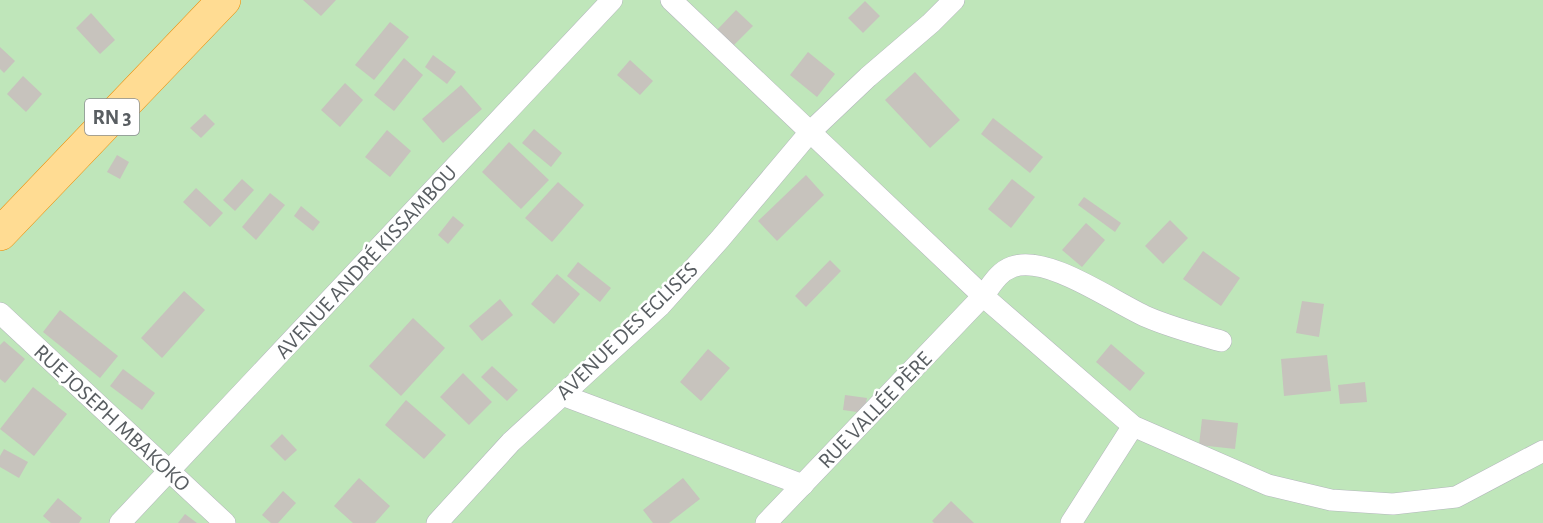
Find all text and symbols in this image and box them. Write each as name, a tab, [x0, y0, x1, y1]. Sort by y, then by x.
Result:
road number: RN 3	[85, 99, 139, 135]
street label: AVENUE ANDRÉ KISSAMBOU	[270, 161, 461, 363]
street label: AVENUE DES EGLISES	[552, 258, 702, 404]
street label: RUE JOSEPH MBAKOKO	[30, 340, 194, 496]
street label: RUE VALLÉE PÈRE	[813, 347, 936, 472]

